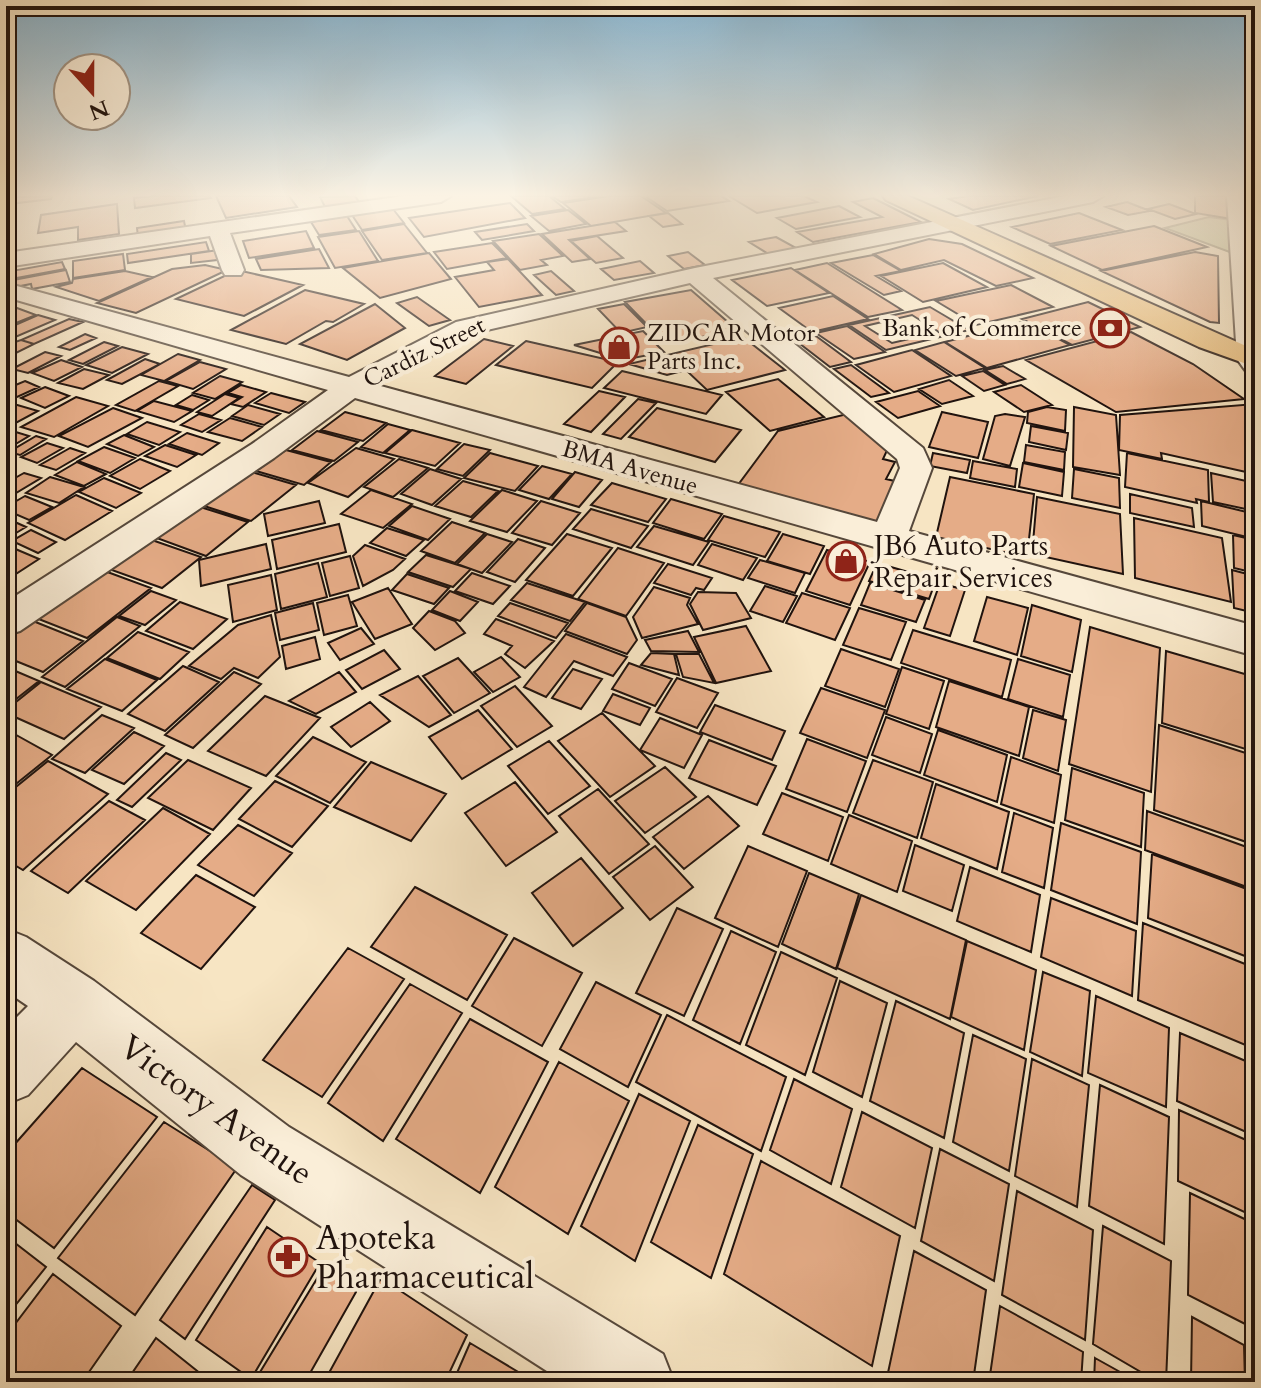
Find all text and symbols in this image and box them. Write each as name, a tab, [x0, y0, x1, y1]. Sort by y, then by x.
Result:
north arrow	[52, 52, 132, 132]
text: N	[85, 92, 113, 127]
bank icon: Bank of Commerce	[1089, 307, 1131, 349]
street label: Cardiz Street	[358, 309, 491, 396]
place label: Bank of Commerce	[882, 312, 1082, 345]
place label: ZIDCAR Motor Parts Inc.	[647, 317, 815, 378]
shop icon: ZIDCAR Motor Parts Inc.	[598, 326, 640, 368]
street label: BMA Avenue	[558, 432, 702, 503]
place label: JB6 Auto Parts Repair Services	[870, 527, 1053, 597]
shop icon: JB6 Auto Parts Repair Services	[825, 540, 867, 582]
street label: Victory Avenue	[110, 1024, 323, 1196]
place label: Apoteka Pharmaceutical	[316, 1215, 534, 1300]
pharmacy icon: Apoteka Pharmaceutical	[267, 1236, 309, 1278]

